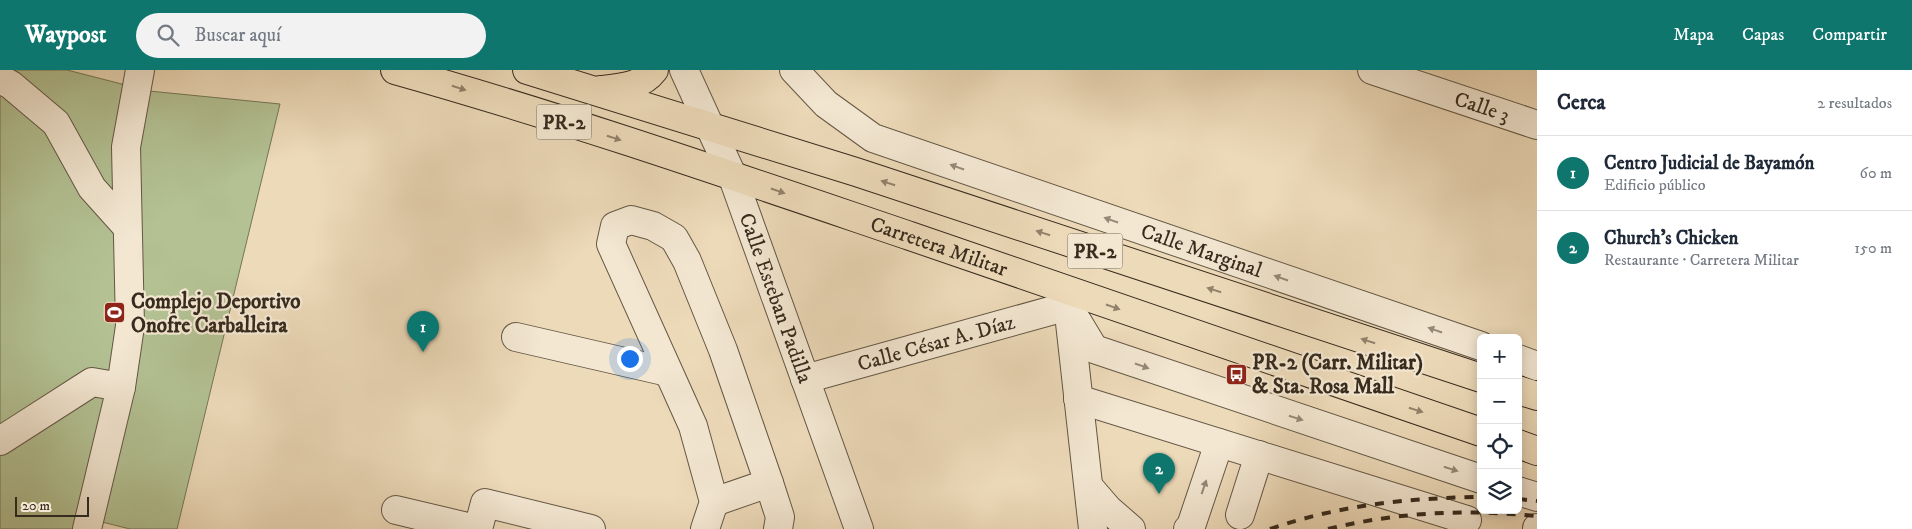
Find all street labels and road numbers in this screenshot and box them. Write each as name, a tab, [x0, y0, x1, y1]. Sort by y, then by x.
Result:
street label: Calle 3	[1451, 86, 1513, 129]
road number: PR-2	[536, 104, 592, 140]
street label: Calle Esteban Padilla	[733, 210, 818, 387]
street label: Carretera Militar	[867, 211, 1011, 283]
street label: Calle Marginal	[1137, 219, 1266, 284]
road number: PR-2	[1068, 234, 1122, 268]
street label: Calle César A. Díaz	[855, 309, 1018, 378]

